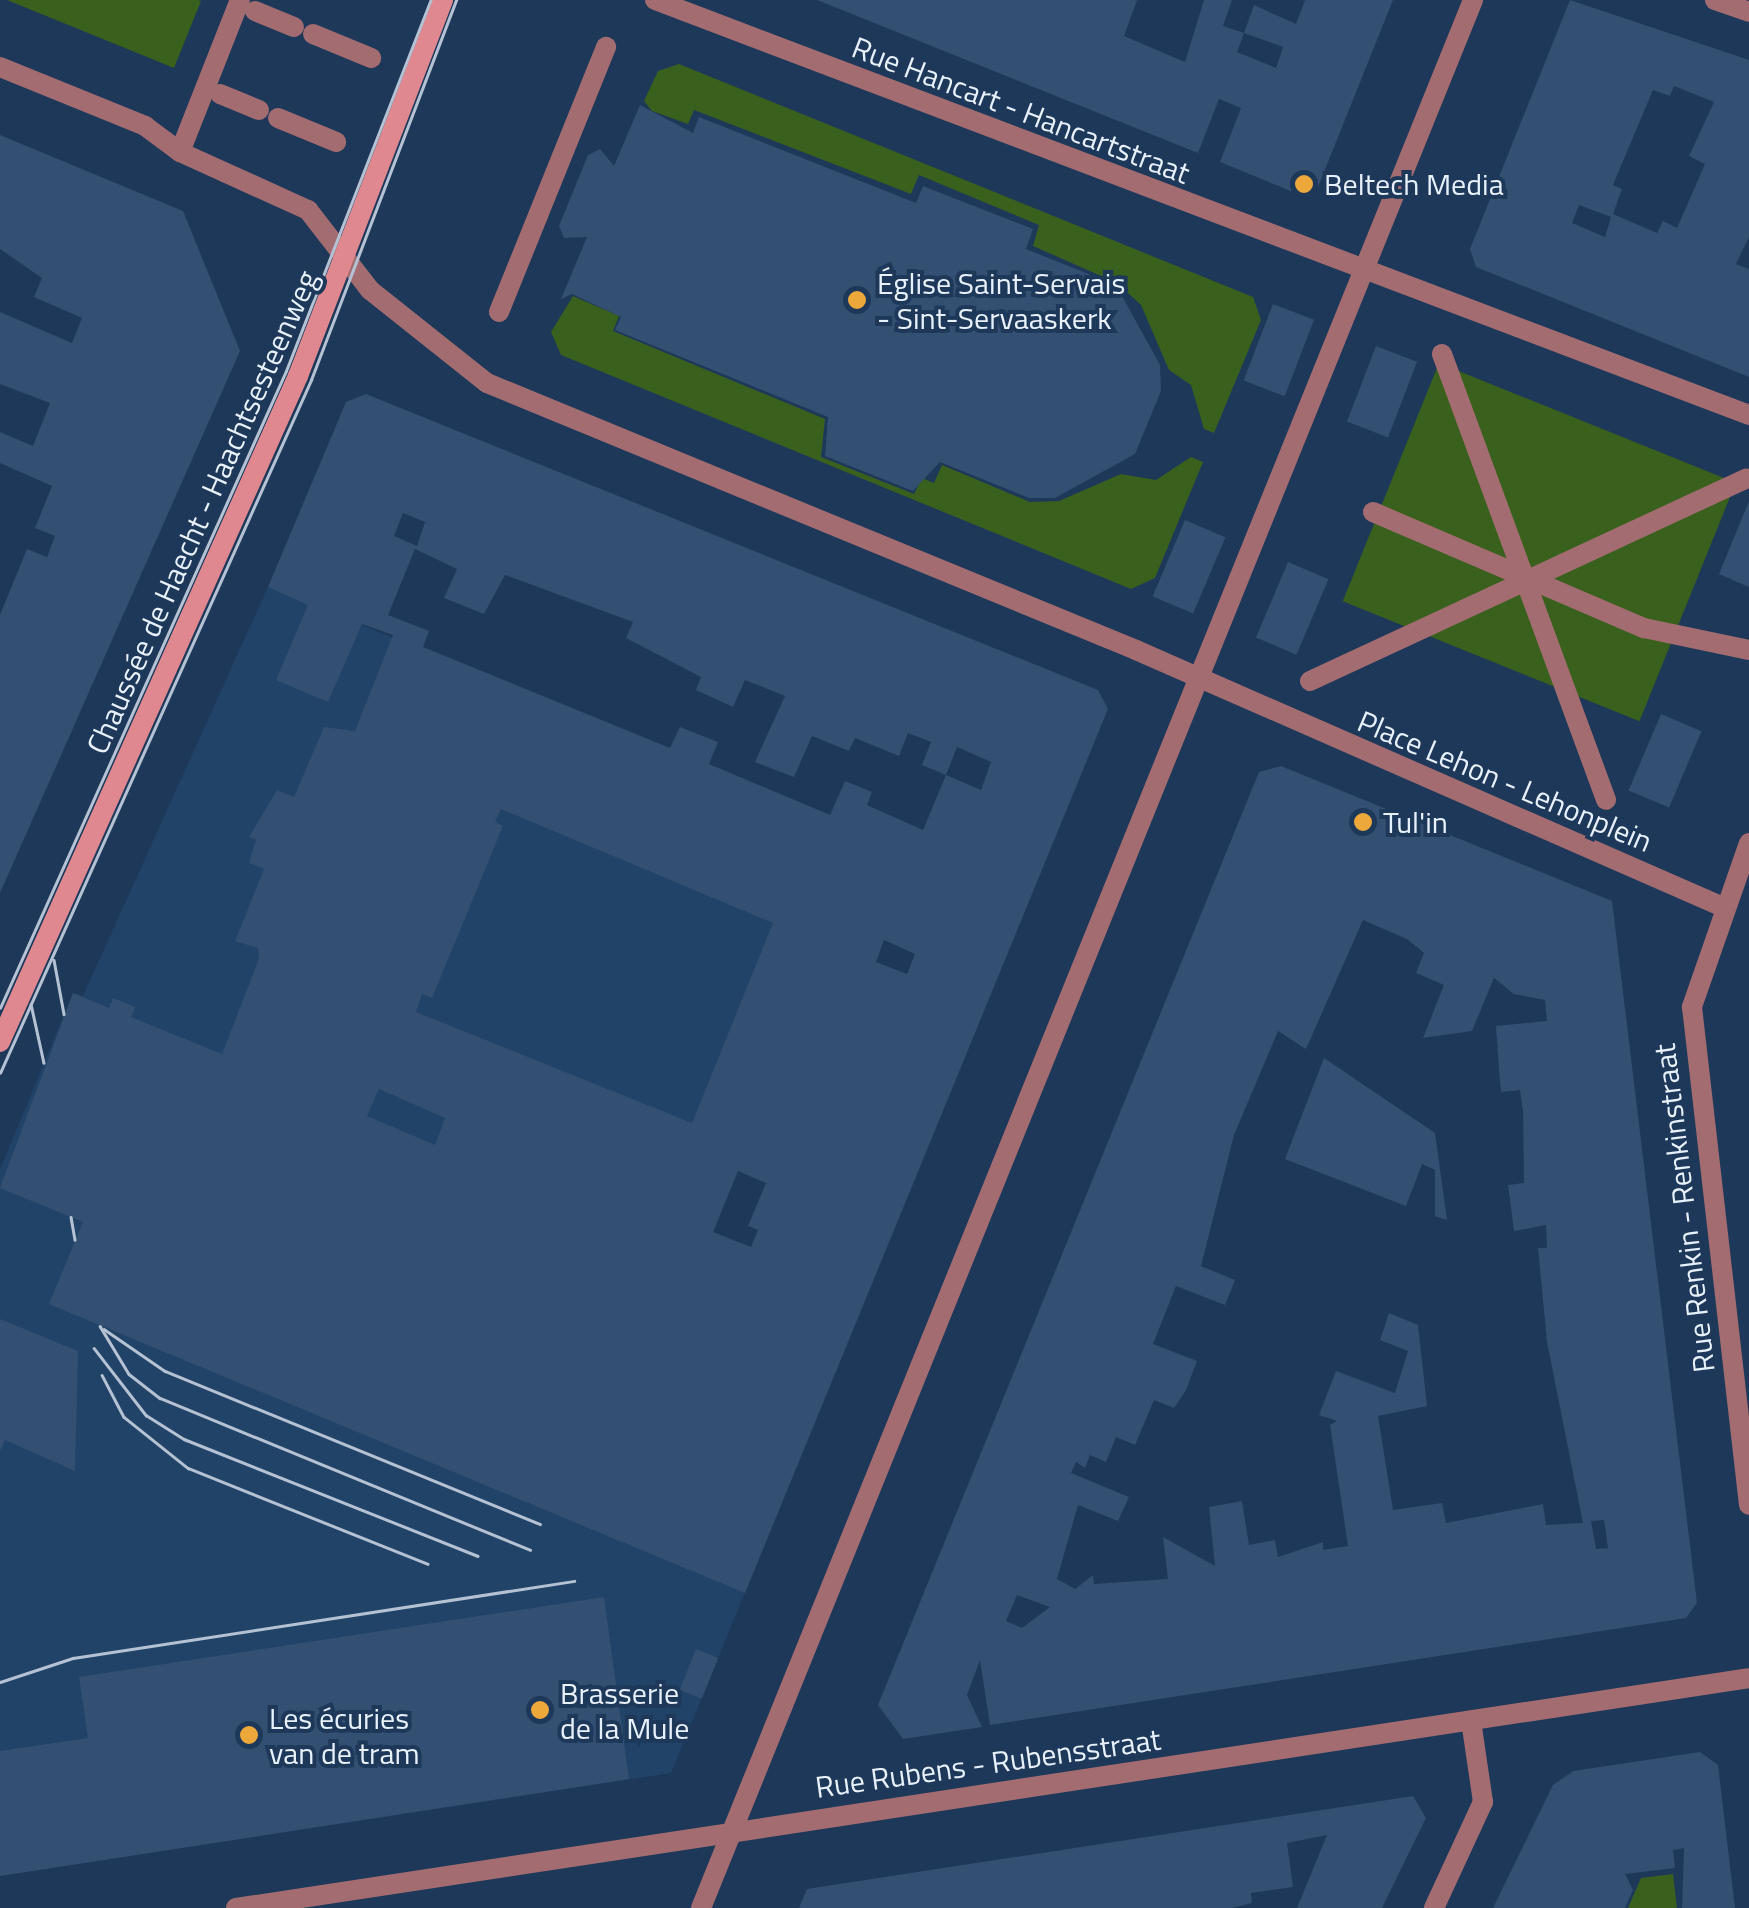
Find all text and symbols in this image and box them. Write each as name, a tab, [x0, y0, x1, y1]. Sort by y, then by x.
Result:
street label: Rue Hancart - Hancartstraat	[847, 29, 1195, 191]
place label: Beltech Media	[1324, 166, 1504, 202]
marker: Beltech Media	[1293, 173, 1315, 195]
street label: Chaussée de Haecht - Haachtsesteenweg	[79, 265, 325, 759]
place label: Église Saint-Servais - Sint-Servaaskerk	[877, 265, 1125, 336]
marker: Église Saint-Servais - Sint-Servaaskerk	[846, 289, 868, 311]
street label: Place Lehon - Lehonplein	[1352, 703, 1658, 859]
place label: Tul'in	[1383, 804, 1448, 840]
marker: Tul'in	[1352, 811, 1374, 833]
street label: Rue Renkin - Renkinstraat	[1646, 1042, 1722, 1374]
place label: Brasserie de la Mule	[560, 1675, 689, 1746]
marker: Brasserie de la Mule	[529, 1699, 551, 1721]
place label: Les écuries van de tram	[269, 1700, 420, 1770]
street label: Rue Rubens - Rubensstraat	[813, 1721, 1163, 1805]
marker: Les écuries van de tram	[238, 1724, 260, 1746]

